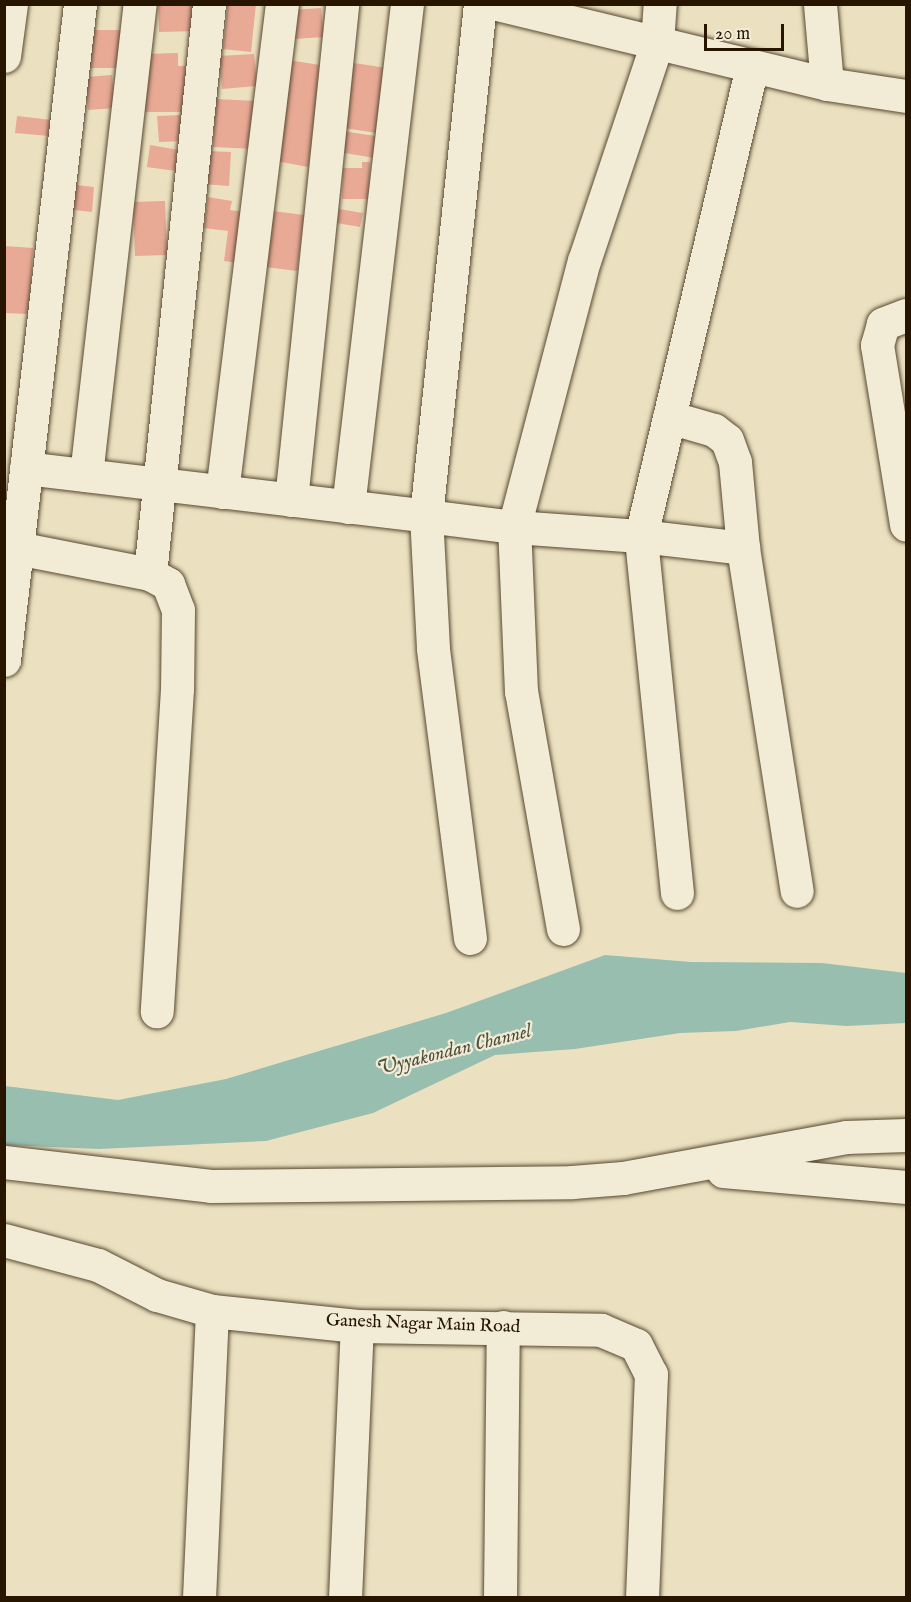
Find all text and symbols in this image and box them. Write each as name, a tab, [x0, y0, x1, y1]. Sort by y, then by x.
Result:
scale bar	[707, 12, 786, 50]
text: 20 m	[715, 23, 750, 46]
water label: Uyyakondan Channel	[374, 1019, 534, 1081]
street label: Ganesh Nagar Main Road	[325, 1311, 521, 1339]

